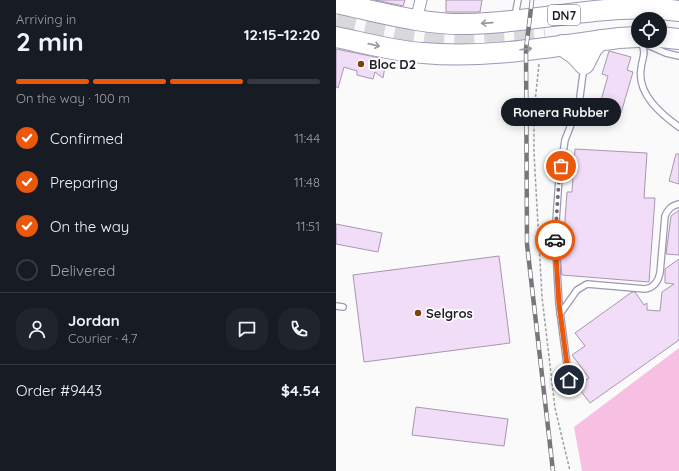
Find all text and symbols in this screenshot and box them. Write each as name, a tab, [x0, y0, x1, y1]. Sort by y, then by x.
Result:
road number: DN7	[548, 5, 580, 25]
text: Arriving in	[16, 11, 76, 27]
map controls	[631, 12, 667, 48]
button: locate	[631, 12, 667, 48]
one-way arrow	[481, 19, 494, 26]
text: 2 min	[16, 25, 84, 58]
text: 12:15–12:20	[244, 25, 320, 44]
one-way arrow	[367, 42, 380, 50]
one-way arrow	[519, 45, 532, 53]
place label: Bloc D2	[369, 56, 416, 72]
marker: Bloc D2	[356, 59, 366, 69]
text: On the way · 100 m	[16, 90, 130, 106]
callout: Ronera Rubber	[501, 98, 621, 126]
text: Ronera Rubber	[513, 104, 609, 120]
icon: check	[16, 127, 38, 149]
text: Confirmed	[50, 129, 123, 148]
text: 11:44	[294, 130, 320, 146]
pin	[544, 149, 578, 183]
icon: bag	[550, 155, 572, 177]
icon: check	[16, 171, 38, 193]
text: Preparing	[50, 173, 118, 192]
text: 11:48	[294, 174, 320, 190]
icon: check	[16, 215, 38, 237]
text: On the way	[50, 217, 129, 236]
text: 11:51	[296, 218, 320, 234]
courier	[535, 220, 575, 260]
icon: car	[544, 229, 566, 251]
text: Delivered	[50, 261, 115, 280]
place label: Selgros	[426, 305, 473, 321]
button: person	[16, 308, 58, 350]
button: chat	[226, 308, 268, 350]
button: phone	[278, 308, 320, 350]
marker: Selgros	[413, 308, 423, 318]
text: Jordan	[68, 311, 120, 330]
text: Courier · 4.7	[68, 330, 137, 346]
pin	[552, 363, 586, 397]
icon: home	[558, 369, 580, 391]
text: Order #9443	[16, 381, 102, 400]
text: $4.54	[281, 381, 320, 400]

